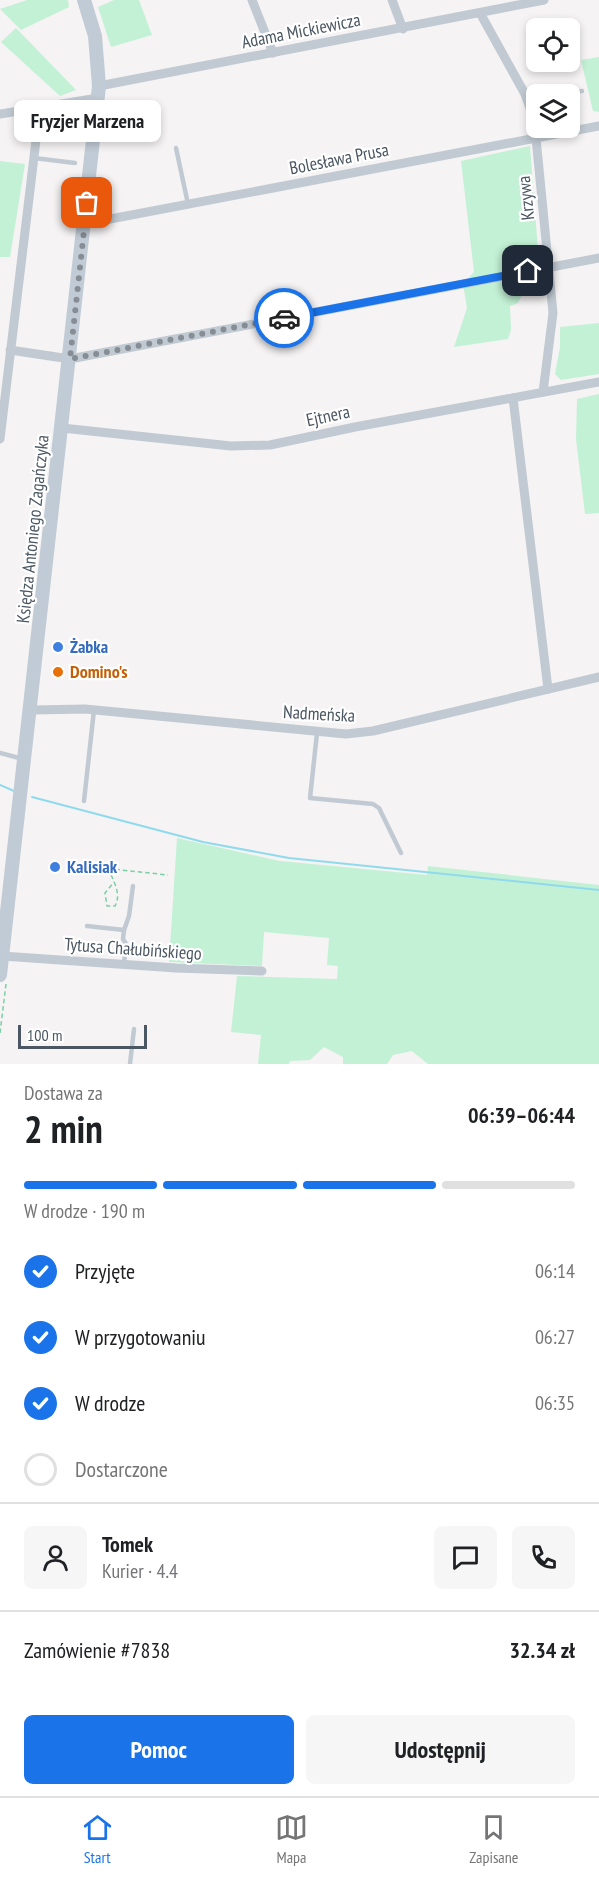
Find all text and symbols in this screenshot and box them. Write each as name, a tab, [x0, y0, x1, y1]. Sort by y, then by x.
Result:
street label: Adama Mickiewicza	[240, 8, 362, 53]
map controls	[526, 18, 580, 138]
button: locate	[526, 18, 580, 72]
button: layers	[526, 84, 580, 138]
callout: Fryzjer Marzena	[14, 101, 160, 143]
text: Fryzjer Marzena	[31, 108, 144, 134]
street label: Bolesława Prusa	[287, 138, 391, 179]
street label: Krzywa	[512, 175, 539, 221]
pin	[61, 177, 112, 228]
icon: bag	[70, 186, 103, 219]
pin	[502, 245, 553, 296]
icon: home	[511, 254, 544, 287]
courier	[254, 288, 314, 348]
icon: car	[268, 302, 301, 335]
street label: Ejtnera	[304, 400, 352, 431]
street label: Księdza Antoniego Zagańczyka	[11, 434, 54, 624]
place label: Żabka	[70, 635, 108, 658]
marker: Żabka	[51, 640, 65, 654]
place label: Domino's	[70, 660, 128, 683]
marker: Domino's	[51, 665, 65, 679]
street label: Nadmeńska	[282, 700, 356, 727]
place label: Kalisiak	[67, 855, 118, 878]
marker: Kalisiak	[48, 860, 62, 874]
street label: Tytusa Chałubińskiego	[64, 932, 203, 965]
scale bar	[18, 1022, 147, 1050]
text: 100 m	[27, 1025, 62, 1045]
text: Dostawa za	[24, 1080, 103, 1106]
text: 06:39–06:44	[468, 1101, 575, 1129]
text: 2 min	[24, 1103, 103, 1154]
text: W drodze · 190 m	[24, 1198, 145, 1224]
icon: check	[24, 1255, 57, 1288]
text: Przyjęte	[75, 1257, 135, 1285]
text: 06:14	[535, 1258, 575, 1284]
icon: check	[24, 1321, 57, 1354]
text: W przygotowaniu	[75, 1323, 206, 1351]
text: 06:27	[535, 1324, 575, 1350]
icon: check	[24, 1387, 57, 1420]
text: W drodze	[75, 1389, 145, 1417]
text: 06:35	[535, 1390, 575, 1416]
text: Dostarczone	[75, 1455, 168, 1483]
button: person	[24, 1526, 87, 1589]
button: chat	[434, 1526, 497, 1589]
button: phone	[512, 1526, 575, 1589]
text: Tomek	[102, 1530, 153, 1558]
text: Kurier · 4.4	[102, 1558, 178, 1584]
text: Zamówienie #7838	[24, 1636, 170, 1664]
text: 32.34 zł	[510, 1636, 575, 1664]
button: Pomoc	[24, 1715, 294, 1784]
button: Udostępnij	[306, 1715, 575, 1784]
tab: Start	[81, 1811, 114, 1867]
tab: Mapa	[275, 1811, 308, 1867]
tab: Zapisane	[469, 1811, 518, 1867]

